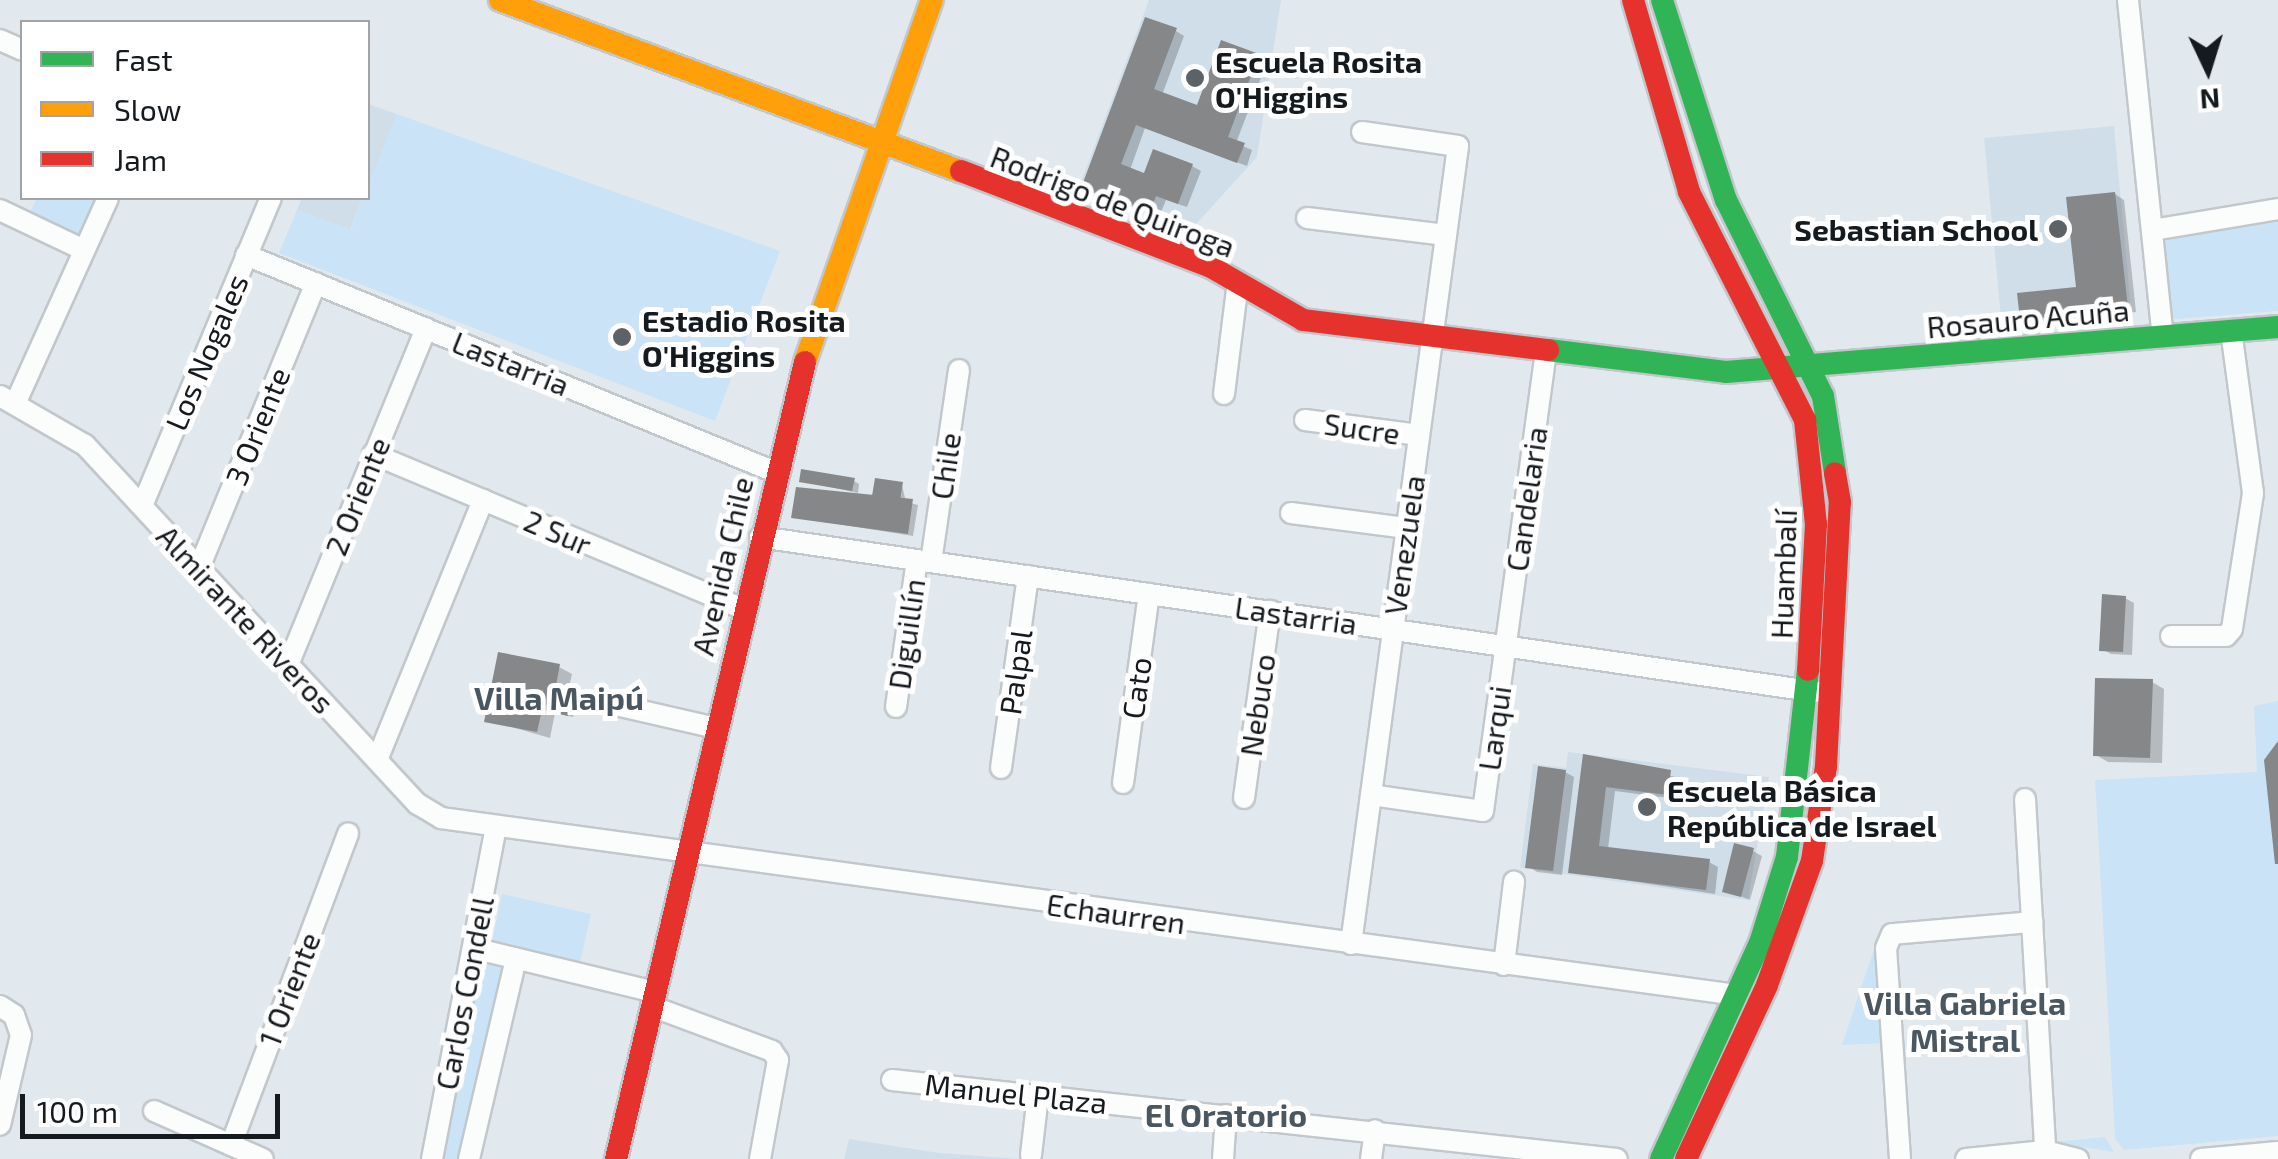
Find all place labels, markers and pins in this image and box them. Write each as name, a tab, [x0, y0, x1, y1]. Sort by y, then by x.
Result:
place label: Escuela Rosita O'Higgins	[1215, 43, 1422, 114]
marker: Escuela Rosita O'Higgins	[1184, 67, 1206, 89]
place label: Sebastian School	[1794, 211, 2038, 247]
marker: Sebastian School	[2047, 218, 2069, 240]
place label: Estadio Rosita O'Higgins	[642, 302, 846, 372]
marker: Estadio Rosita O'Higgins	[611, 326, 633, 348]
place label: Escuela Básica República de Israel	[1667, 772, 1936, 842]
marker: Escuela Básica República de Israel	[1636, 796, 1658, 818]

